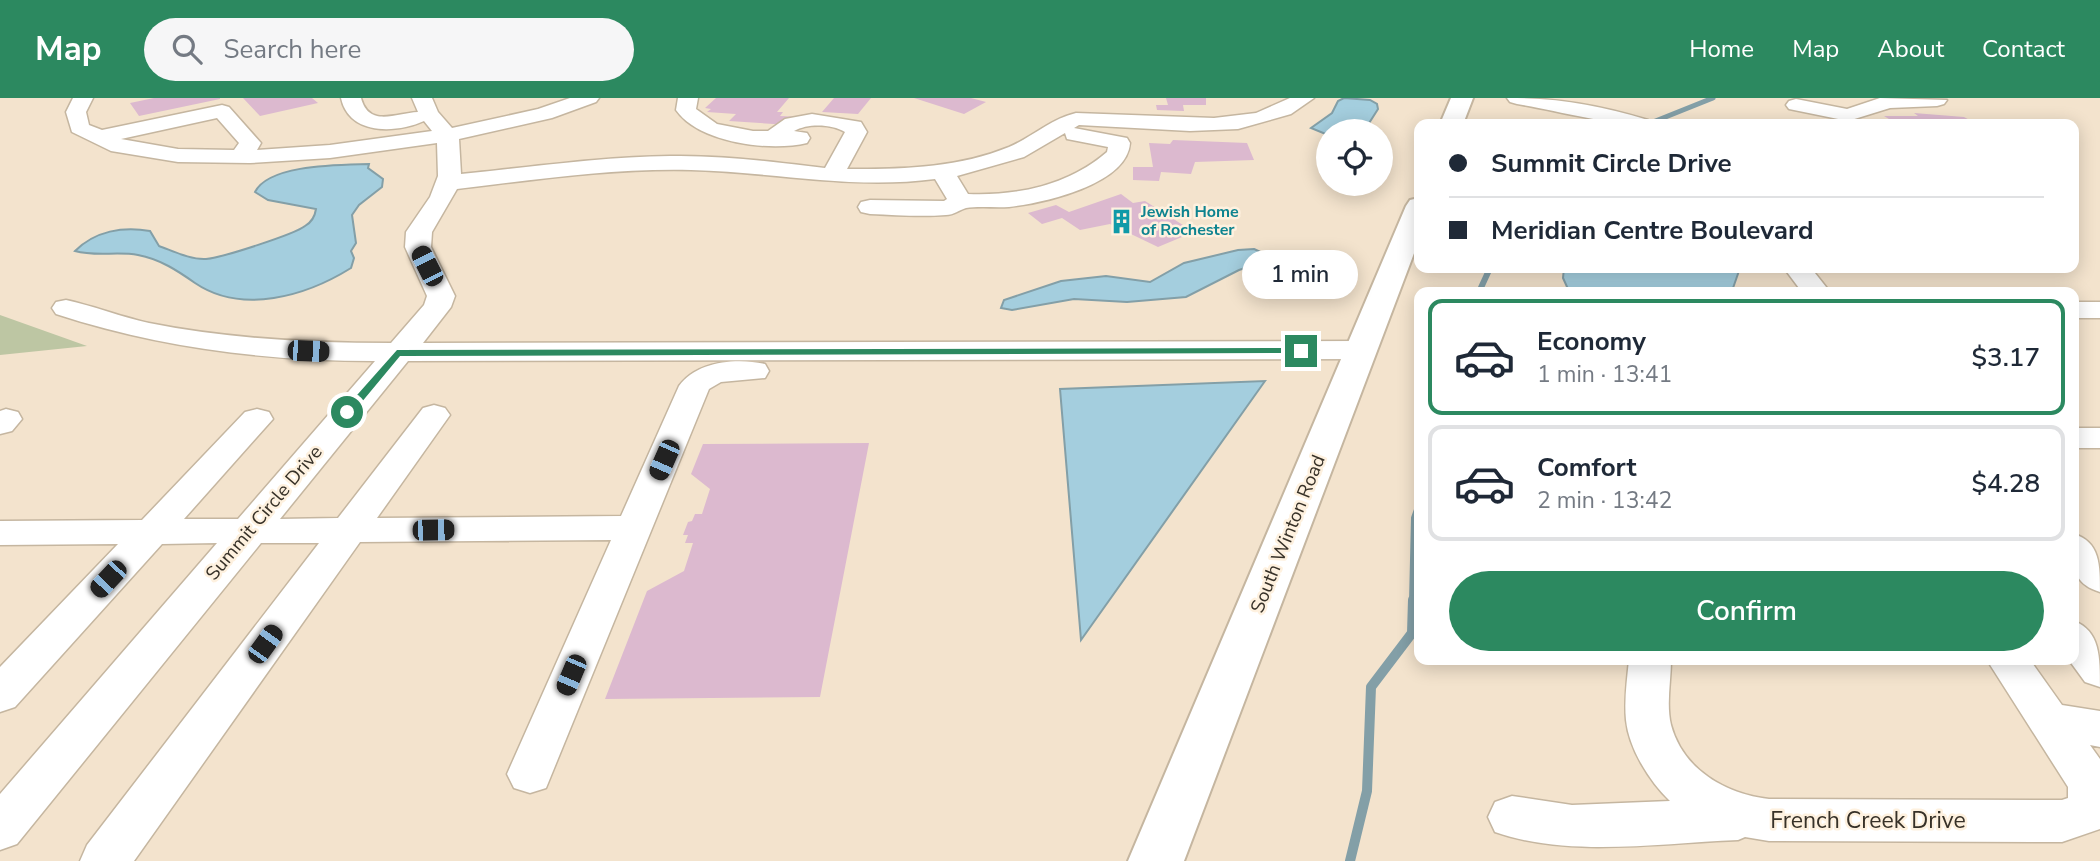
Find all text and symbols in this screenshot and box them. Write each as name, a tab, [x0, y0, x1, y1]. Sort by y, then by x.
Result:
search box	[144, 18, 634, 81]
text: Map	[35, 27, 102, 72]
icon: search	[168, 30, 206, 68]
text: Search here	[224, 32, 361, 67]
text: Home	[1689, 33, 1754, 65]
text: Map	[1792, 33, 1839, 65]
text: About	[1877, 33, 1944, 65]
text: Contact	[1982, 33, 2065, 65]
map controls	[1316, 119, 1393, 196]
button: locate	[1316, 119, 1393, 196]
text: Summit Circle Drive	[1491, 146, 1732, 181]
place label: Jewish Home of Rochester	[1140, 201, 1239, 241]
building icon: Jewish Home of Rochester	[1107, 207, 1135, 235]
text: Meridian Centre Boulevard	[1491, 213, 1814, 248]
car	[409, 243, 446, 289]
callout: 1 min	[1243, 250, 1359, 299]
text: 1 min	[1271, 259, 1329, 290]
text: Economy	[1537, 324, 1646, 359]
icon: car	[1453, 326, 1516, 389]
route end	[1285, 335, 1317, 367]
car	[287, 340, 330, 362]
text: $3.17	[1971, 340, 2040, 375]
text: 1 min · 13:41	[1537, 359, 1672, 390]
route start	[331, 396, 363, 428]
car	[646, 437, 683, 483]
street label: Summit Circle Drive	[200, 440, 328, 586]
text: Comfort	[1537, 450, 1637, 485]
street label: South Winton Road	[1244, 451, 1332, 617]
icon: car	[1453, 452, 1516, 515]
text: $4.28	[1971, 466, 2040, 501]
text: 2 min · 13:42	[1537, 485, 1672, 516]
car	[412, 519, 455, 541]
car	[86, 556, 131, 602]
button: Confirm	[1449, 571, 2044, 651]
car	[245, 621, 286, 667]
car	[554, 652, 589, 698]
street label: French Creek Drive	[1770, 805, 1966, 836]

